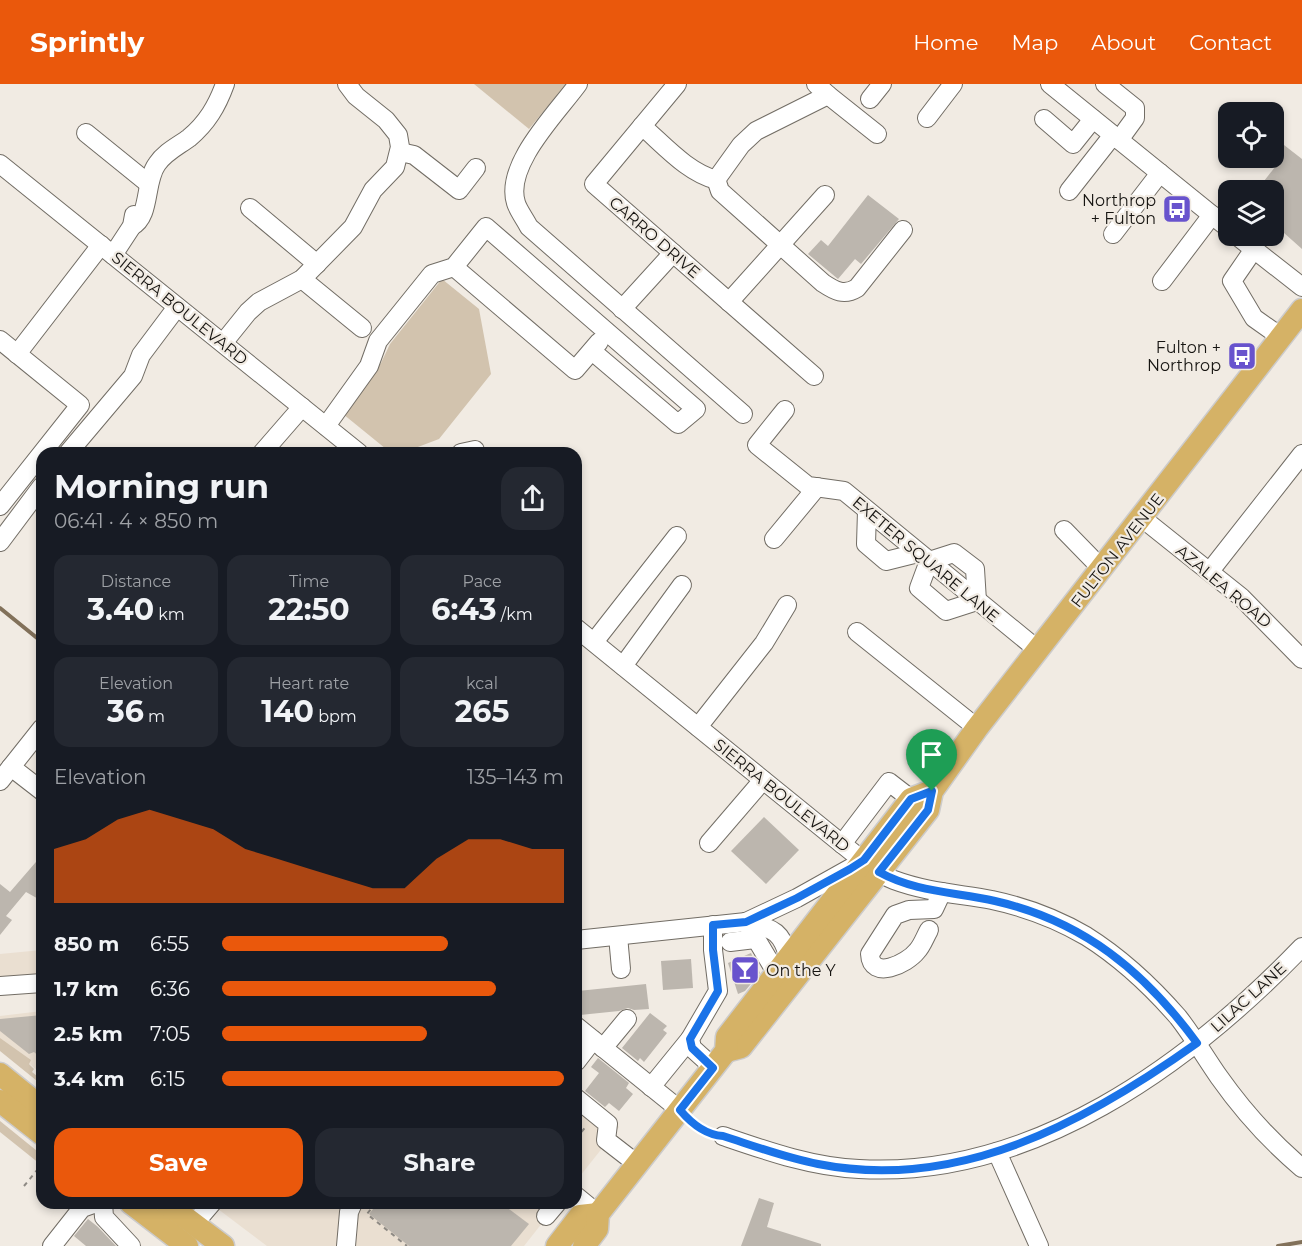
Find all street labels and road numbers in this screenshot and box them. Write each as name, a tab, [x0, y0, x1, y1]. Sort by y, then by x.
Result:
street label: CARRO DRIVE	[605, 193, 704, 282]
street label: SIERRA BOULEVARD	[108, 248, 251, 369]
street label: FULTON AVENUE	[1067, 489, 1168, 611]
street label: EXETER SQUARE LANE	[849, 493, 1003, 626]
street label: AZALEA ROAD	[1172, 541, 1275, 632]
street label: SIERRA BOULEVARD	[710, 735, 853, 856]
street label: LILAC LANE	[1207, 958, 1290, 1036]

